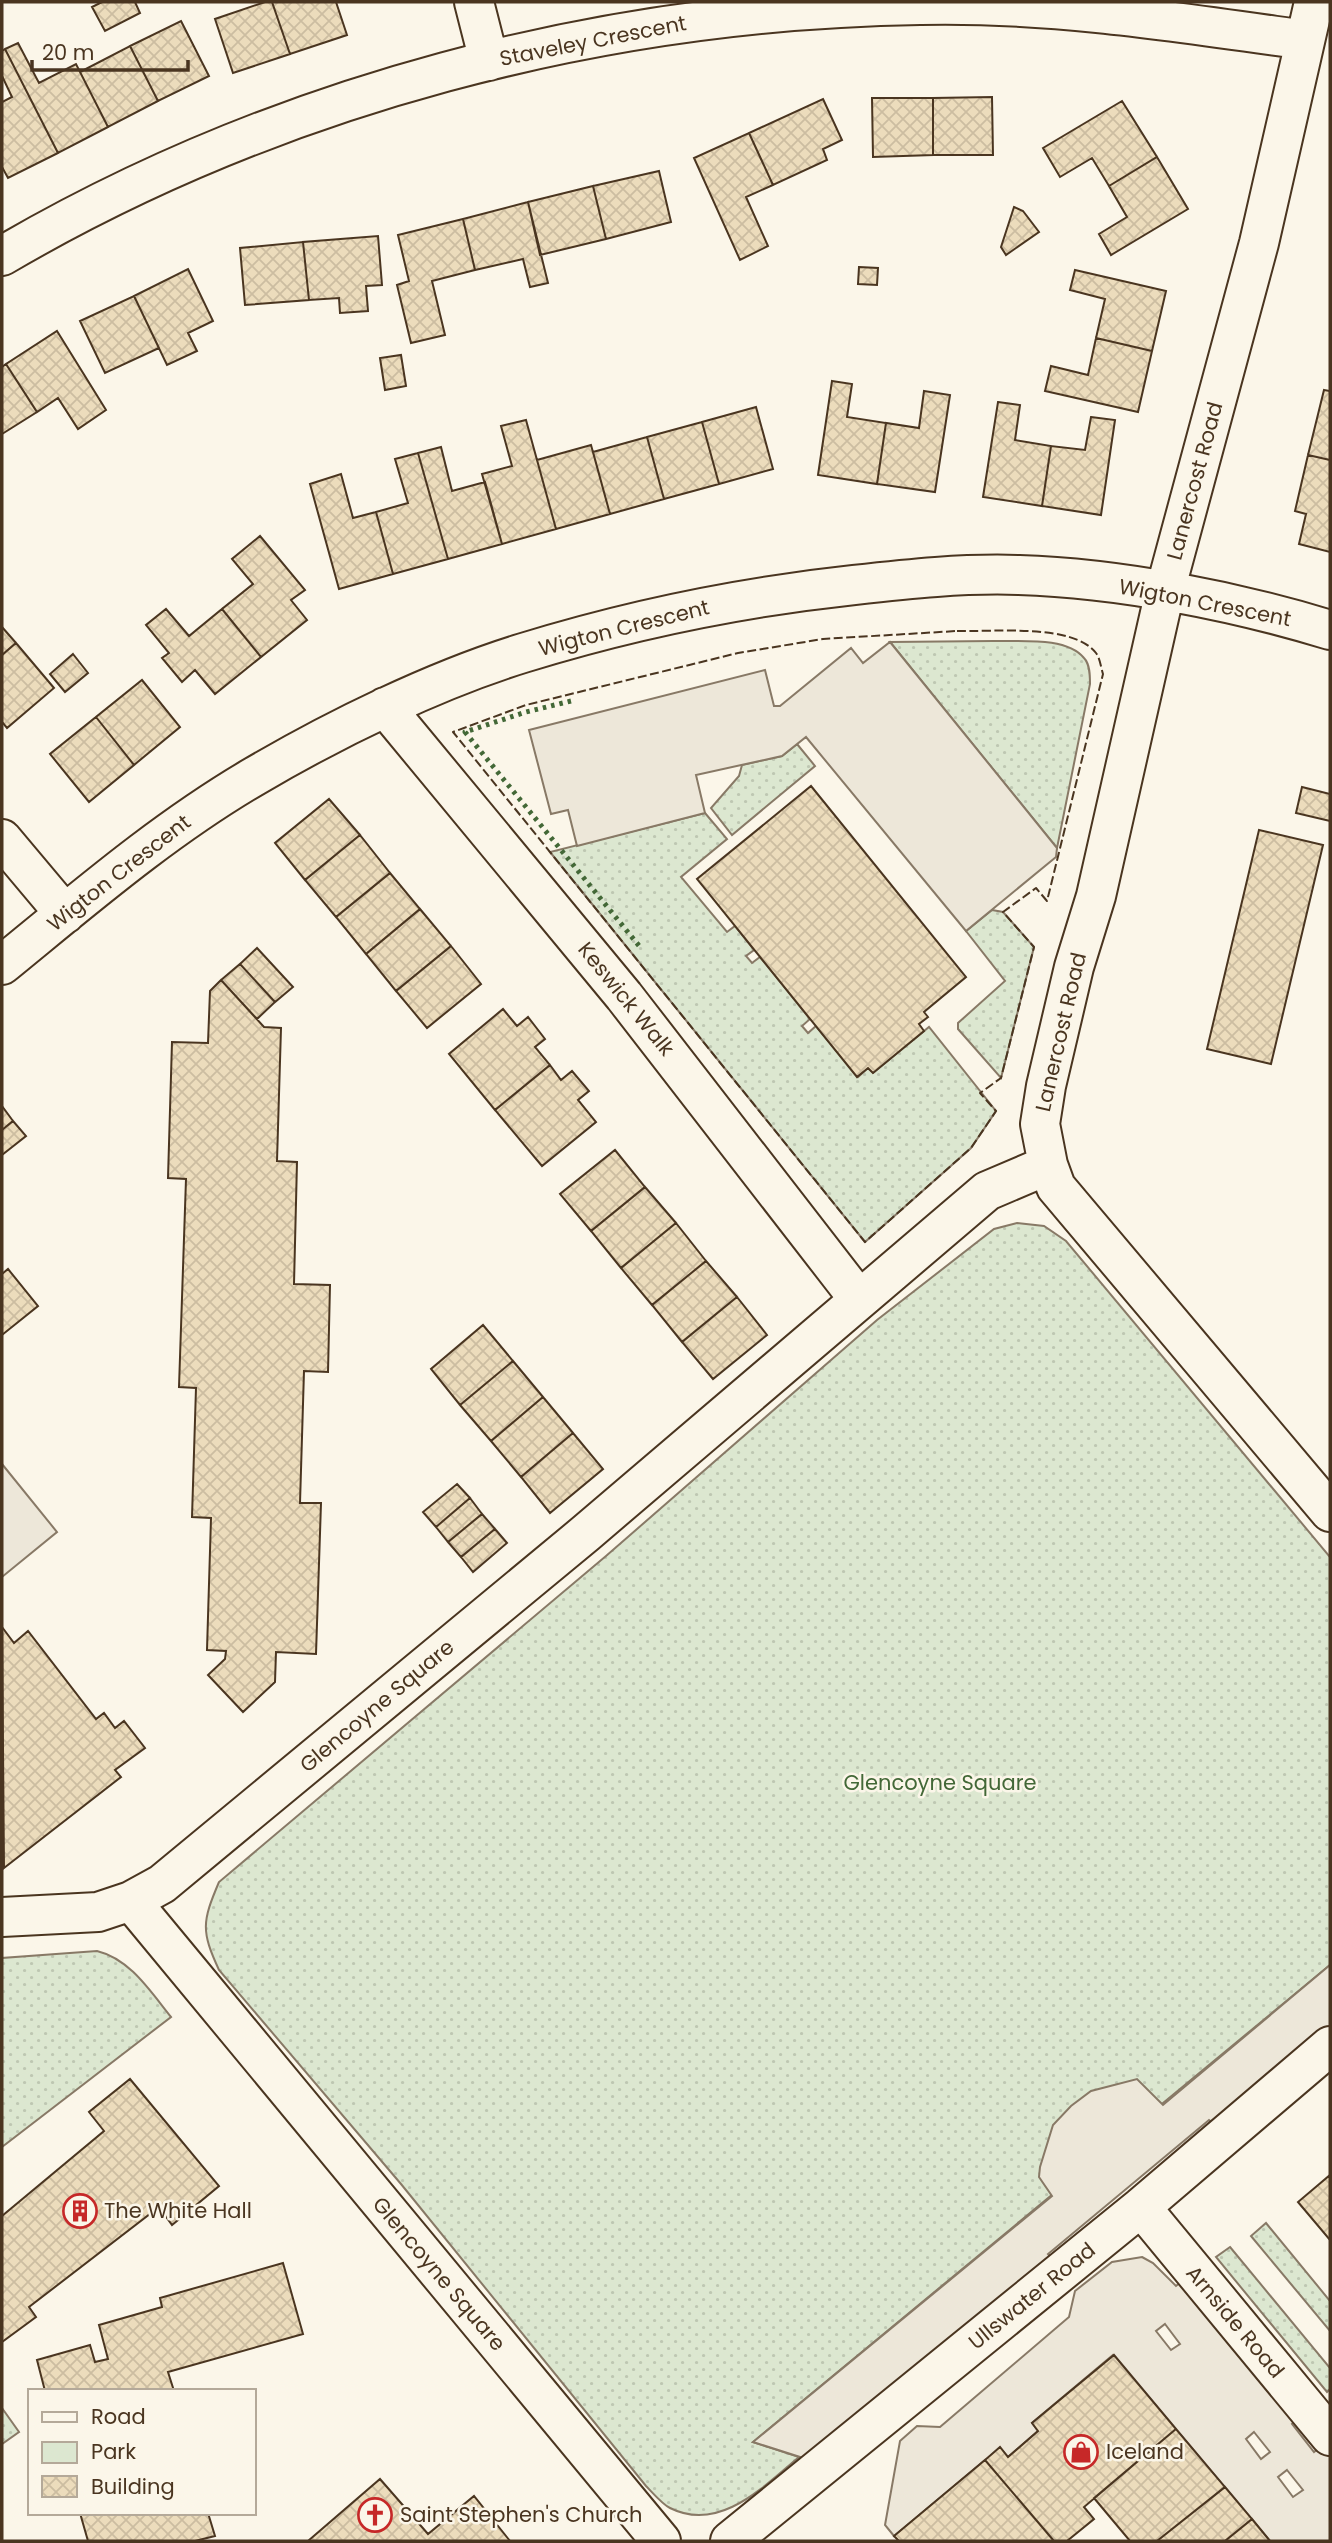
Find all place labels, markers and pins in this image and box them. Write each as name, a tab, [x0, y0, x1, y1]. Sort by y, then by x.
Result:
building icon: The White Hall	[61, 2192, 99, 2230]
place label: The White Hall	[104, 2196, 252, 2225]
shop icon: Iceland	[1062, 2433, 1100, 2471]
place label: Iceland	[1106, 2437, 1184, 2466]
church icon: Saint Stephen's Church	[356, 2496, 394, 2534]
place label: Saint Stephen's Church	[400, 2500, 643, 2529]

